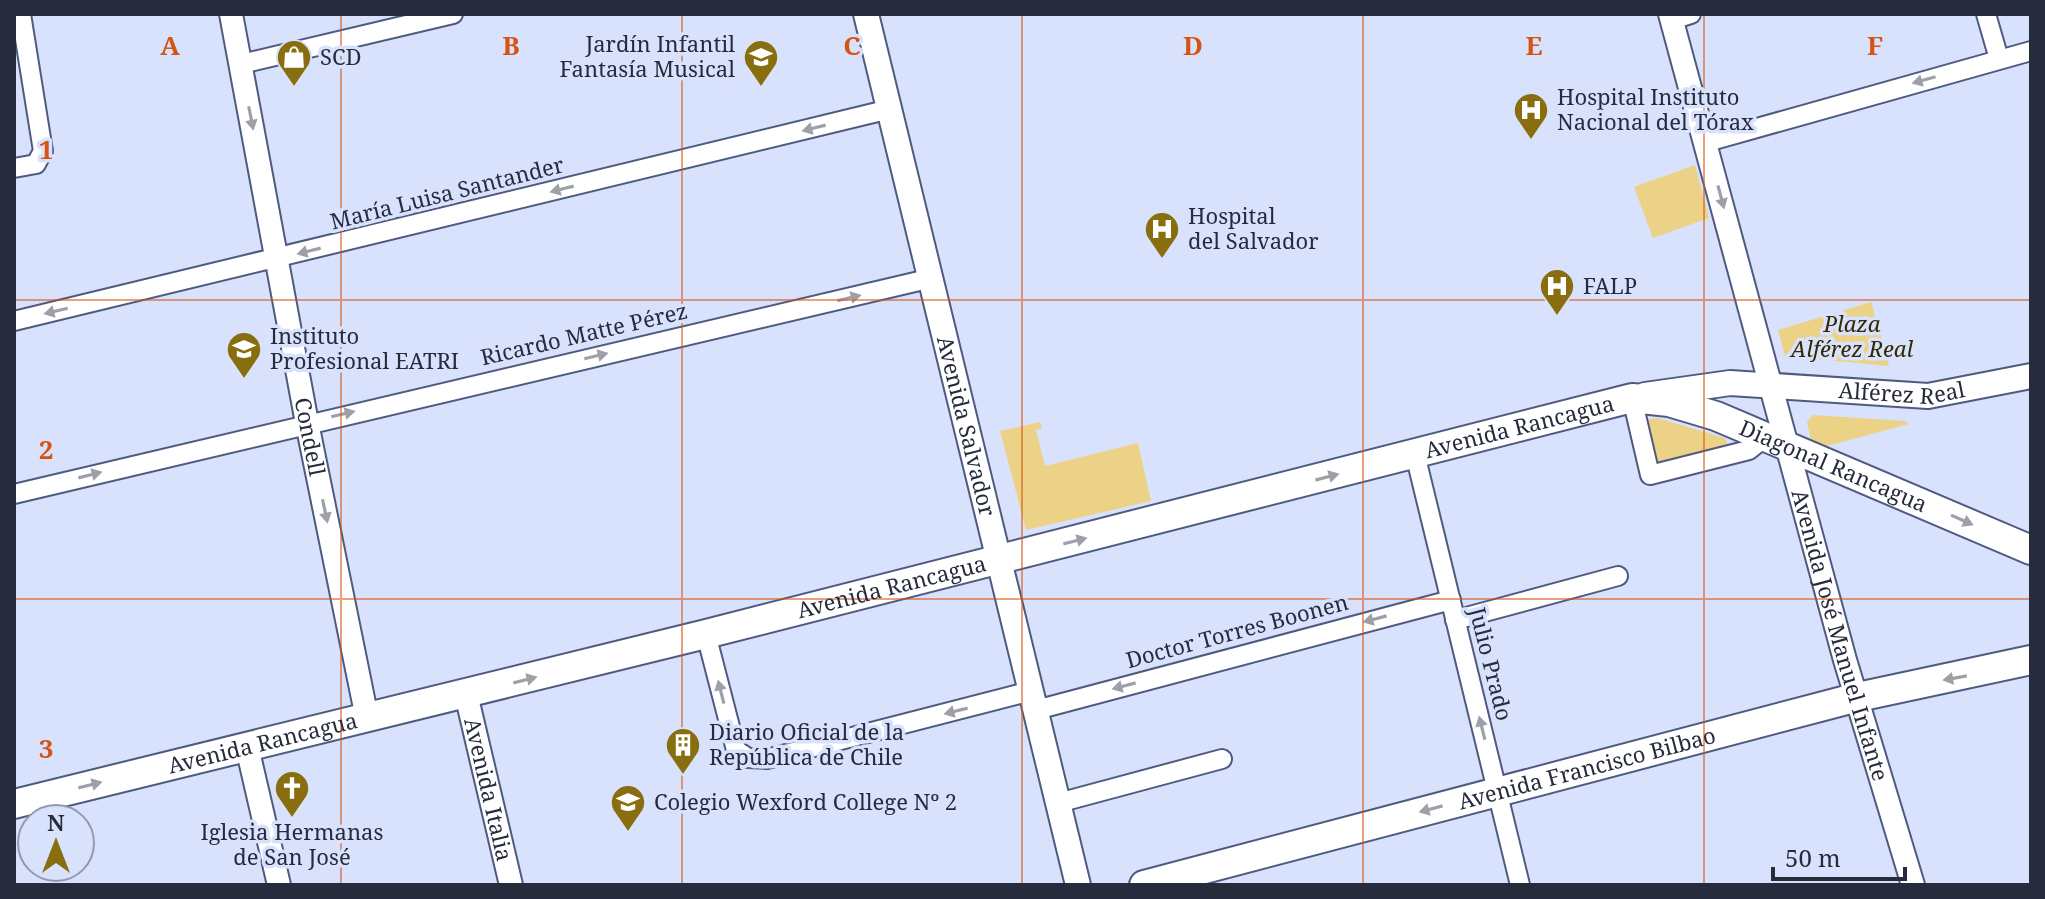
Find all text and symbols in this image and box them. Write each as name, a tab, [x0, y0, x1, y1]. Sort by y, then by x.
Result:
text: A	[160, 27, 180, 63]
text: B	[502, 27, 520, 63]
text: C	[843, 27, 861, 63]
text: D	[1183, 27, 1203, 63]
text: E	[1526, 27, 1543, 63]
text: F	[1867, 27, 1883, 63]
place label: Jardín Infantil Fantasía Musical	[560, 28, 735, 83]
shop icon: SCD	[275, 38, 313, 88]
school or university icon: Jardín Infantil Fantasía Musical	[742, 38, 780, 88]
place label: SCD	[320, 41, 361, 71]
one-way arrow	[1911, 74, 1935, 87]
place label: Hospital Instituto Nacional del Tórax	[1557, 81, 1754, 136]
hospital icon: Hospital Instituto Nacional del Tórax	[1512, 91, 1550, 141]
one-way arrow	[245, 106, 257, 131]
one-way arrow	[802, 122, 827, 134]
text: 1	[39, 131, 53, 167]
street label: María Luisa Santander	[327, 148, 567, 236]
one-way arrow	[549, 184, 574, 196]
one-way arrow	[1715, 185, 1727, 210]
place label: Hospital del Salvador	[1188, 200, 1319, 255]
hospital icon: Hospital del Salvador	[1143, 210, 1181, 260]
one-way arrow	[297, 245, 322, 258]
hospital icon: FALP	[1538, 267, 1576, 317]
place label: FALP	[1583, 270, 1637, 300]
one-way arrow	[837, 291, 862, 304]
street label: Ricardo Matte Pérez	[477, 295, 690, 371]
one-way arrow	[44, 305, 69, 318]
park label: Plaza Alférez Real	[1789, 308, 1914, 363]
place label: Instituto Profesional EATRI	[270, 320, 459, 375]
school or university icon: Instituto Profesional EATRI	[225, 330, 263, 380]
street label: Avenida Salvador	[931, 333, 1004, 520]
one-way arrow	[584, 349, 609, 362]
street label: Alférez Real	[1838, 373, 1967, 410]
street label: Avenida Rancagua	[1421, 387, 1617, 464]
street label: Condell	[289, 395, 333, 479]
one-way arrow	[330, 408, 355, 420]
street label: Diagonal Rancagua	[1735, 412, 1932, 518]
text: 2	[39, 431, 53, 467]
one-way arrow	[77, 469, 102, 481]
one-way arrow	[1315, 471, 1340, 483]
street label: Avenida José Manuel Infante	[1785, 486, 1897, 784]
one-way arrow	[319, 499, 332, 524]
one-way arrow	[1950, 514, 1973, 527]
one-way arrow	[1063, 534, 1088, 547]
street label: Avenida Rancagua	[794, 547, 989, 624]
street label: Doctor Torres Boonen	[1122, 586, 1351, 674]
street label: Julio Prado	[1463, 603, 1521, 724]
one-way arrow	[1363, 614, 1388, 626]
one-way arrow	[1942, 672, 1967, 684]
one-way arrow	[512, 673, 537, 685]
one-way arrow	[715, 680, 727, 705]
one-way arrow	[1111, 681, 1136, 693]
street label: Avenida Rancagua	[165, 704, 360, 780]
one-way arrow	[943, 705, 968, 718]
street label: Avenida Italia	[458, 715, 521, 864]
one-way arrow	[1475, 715, 1488, 740]
place label: Diario Oficial de la República de Chile	[709, 716, 904, 771]
street label: Avenida Francisco Bilbao	[1455, 719, 1719, 816]
building icon: Diario Oficial de la República de Chile	[664, 726, 702, 776]
text: 3	[39, 730, 53, 766]
church icon: Iglesia Hermanas de San José	[273, 769, 311, 819]
one-way arrow	[77, 779, 102, 791]
school or university icon: Colegio Wexford College Nº 2	[609, 783, 647, 833]
place label: Colegio Wexford College Nº 2	[654, 786, 957, 816]
north arrow	[16, 803, 96, 883]
one-way arrow	[1419, 803, 1443, 816]
text: N	[47, 807, 65, 837]
place label: Iglesia Hermanas de San José	[201, 816, 383, 871]
scale bar	[1773, 831, 1905, 881]
text: 50 m	[1785, 841, 1841, 874]

